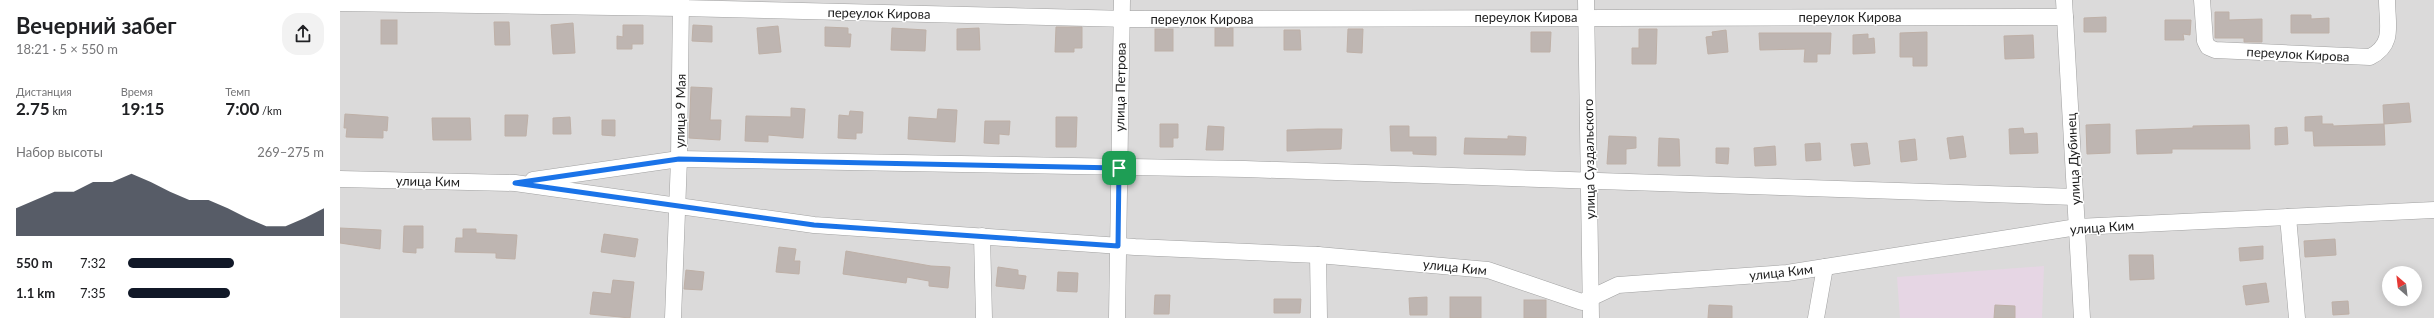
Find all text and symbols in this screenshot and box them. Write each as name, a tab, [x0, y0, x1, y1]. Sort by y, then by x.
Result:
street label: переулок Кирова	[827, 4, 931, 22]
street label: переулок Кирова	[1475, 9, 1577, 25]
street label: переулок Кирова	[1799, 9, 1901, 25]
street label: переулок Кирова	[1151, 11, 1253, 27]
text: Вечерний забег	[16, 12, 177, 39]
button: share	[282, 13, 324, 55]
text: 18:21 · 5 × 550 m	[16, 41, 118, 57]
street label: улица Петрова	[1111, 42, 1129, 132]
street label: переулок Кирова	[2246, 43, 2350, 65]
street label: улица 9 Мая	[671, 74, 689, 148]
text: Дистанция	[16, 85, 72, 98]
text: Время	[121, 85, 153, 98]
text: Темп	[225, 85, 250, 98]
text: 2.75	[16, 98, 50, 119]
text: 19:15	[121, 98, 164, 119]
text: 7:00	[225, 98, 259, 119]
street label: улица Суздальского	[1580, 99, 1598, 219]
text: km	[50, 104, 67, 117]
text: /km	[259, 104, 282, 117]
street label: улица Дубинец	[2063, 112, 2083, 205]
text: Набор высоты	[16, 144, 103, 160]
text: 269–275 m	[257, 144, 324, 160]
pin	[1102, 151, 1136, 185]
icon: arrive	[1108, 157, 1130, 179]
street label: улица Ким	[396, 172, 460, 190]
street label: улица Ким	[2069, 217, 2135, 237]
text: 550 m	[16, 255, 53, 271]
text: 7:32	[80, 255, 106, 271]
street label: улица Ким	[1422, 256, 1488, 278]
street label: улица Ким	[1748, 261, 1814, 283]
north arrow	[2382, 266, 2422, 306]
map controls	[2382, 266, 2422, 306]
text: 1.1 km	[16, 285, 55, 301]
text: 7:35	[80, 285, 106, 301]

